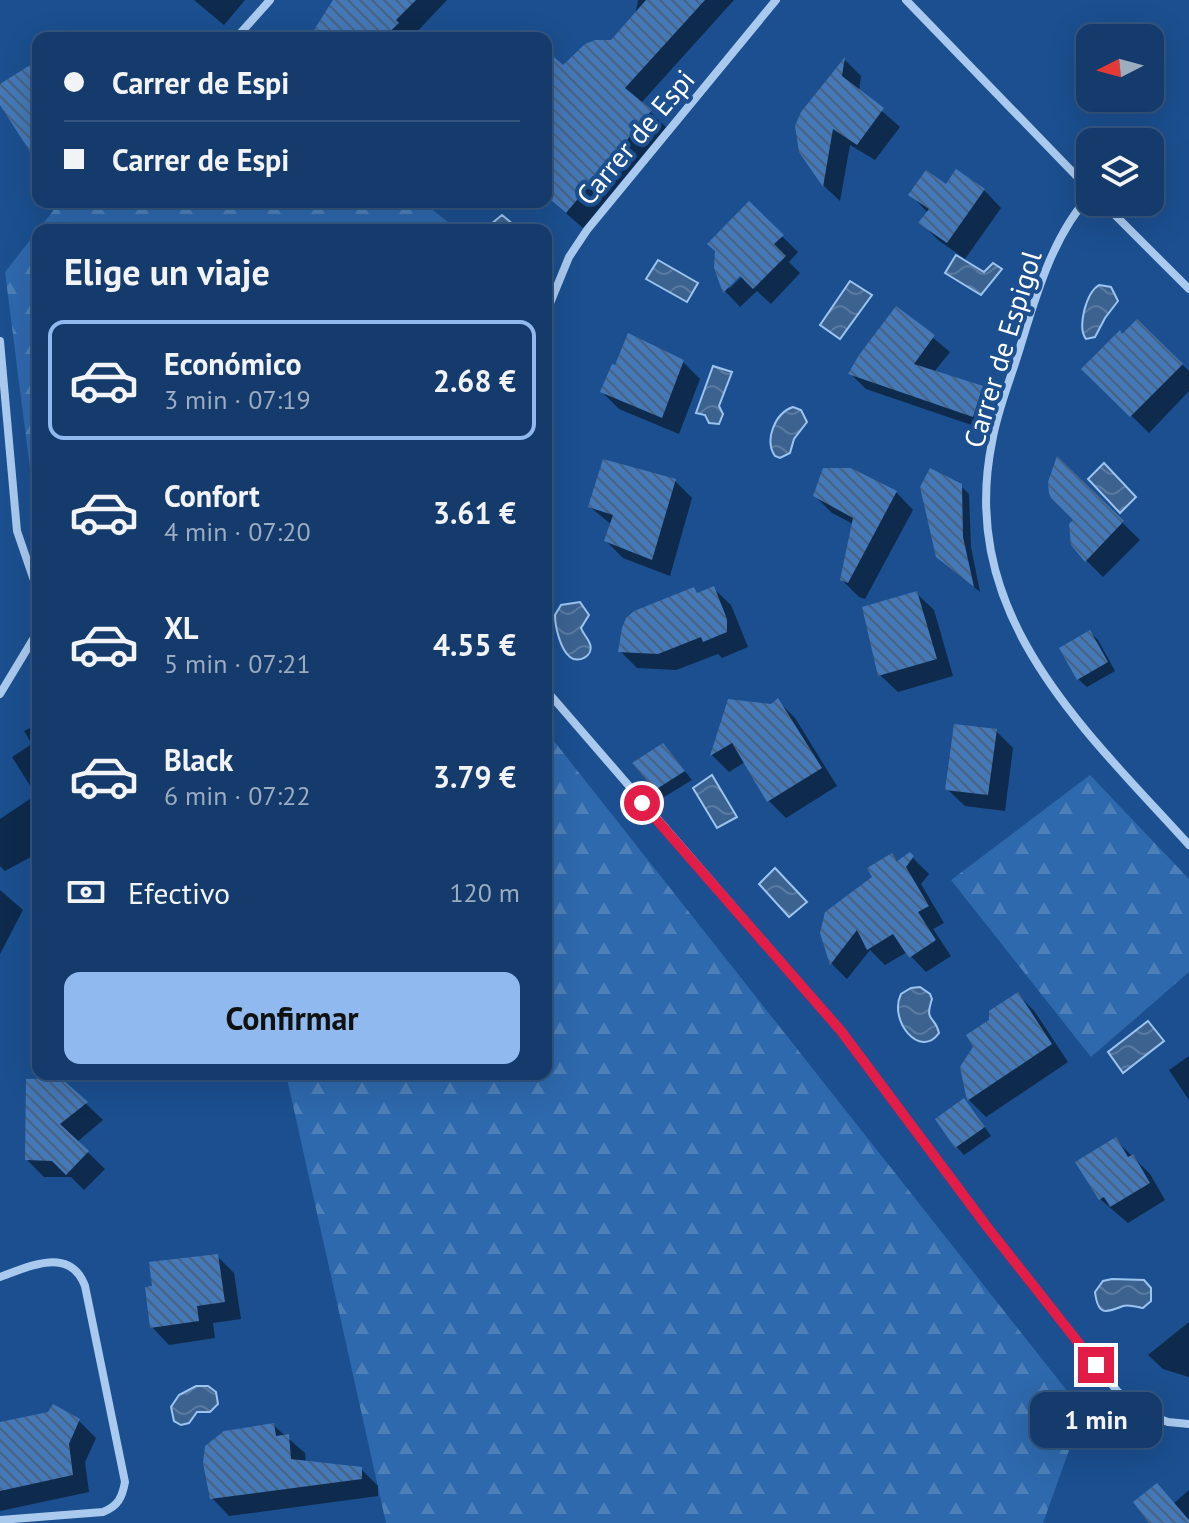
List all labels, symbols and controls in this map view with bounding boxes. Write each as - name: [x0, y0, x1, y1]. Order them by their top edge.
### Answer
- north arrow: [1076, 24, 1164, 112]
- map controls: [1076, 24, 1164, 216]
- street label: Carrer de Espi: [568, 62, 702, 212]
- text: Carrer de Espi: [112, 63, 289, 102]
- button: layers: [1076, 128, 1164, 216]
- text: Carrer de Espi: [112, 140, 289, 179]
- street label: Carrer de Espigol: [954, 246, 1050, 452]
- text: Elige un viaje: [64, 248, 270, 295]
- icon: car: [68, 344, 140, 416]
- text: Económico: [164, 344, 302, 383]
- text: 2.68 €: [433, 361, 516, 400]
- text: 3 min · 07:19: [164, 383, 311, 416]
- icon: car: [68, 476, 140, 548]
- text: Confort: [164, 476, 260, 515]
- text: 3.61 €: [433, 493, 516, 532]
- text: 4 min · 07:20: [164, 515, 311, 548]
- icon: car: [68, 608, 140, 680]
- text: XL: [164, 608, 198, 647]
- text: 4.55 €: [433, 625, 516, 664]
- text: 5 min · 07:21: [164, 647, 311, 680]
- icon: car: [68, 740, 140, 812]
- text: Black: [164, 740, 233, 779]
- text: 3.79 €: [433, 757, 516, 796]
- text: 6 min · 07:22: [164, 779, 311, 812]
- route start: [624, 785, 660, 821]
- icon: cash: [64, 870, 108, 914]
- text: Efectivo: [128, 873, 230, 912]
- text: 120 m: [449, 876, 520, 909]
- button: Confirmar: [64, 972, 520, 1064]
- route end: [1078, 1347, 1114, 1383]
- callout: 1 min: [1030, 1393, 1162, 1449]
- text: 1 min: [1064, 1403, 1128, 1436]

